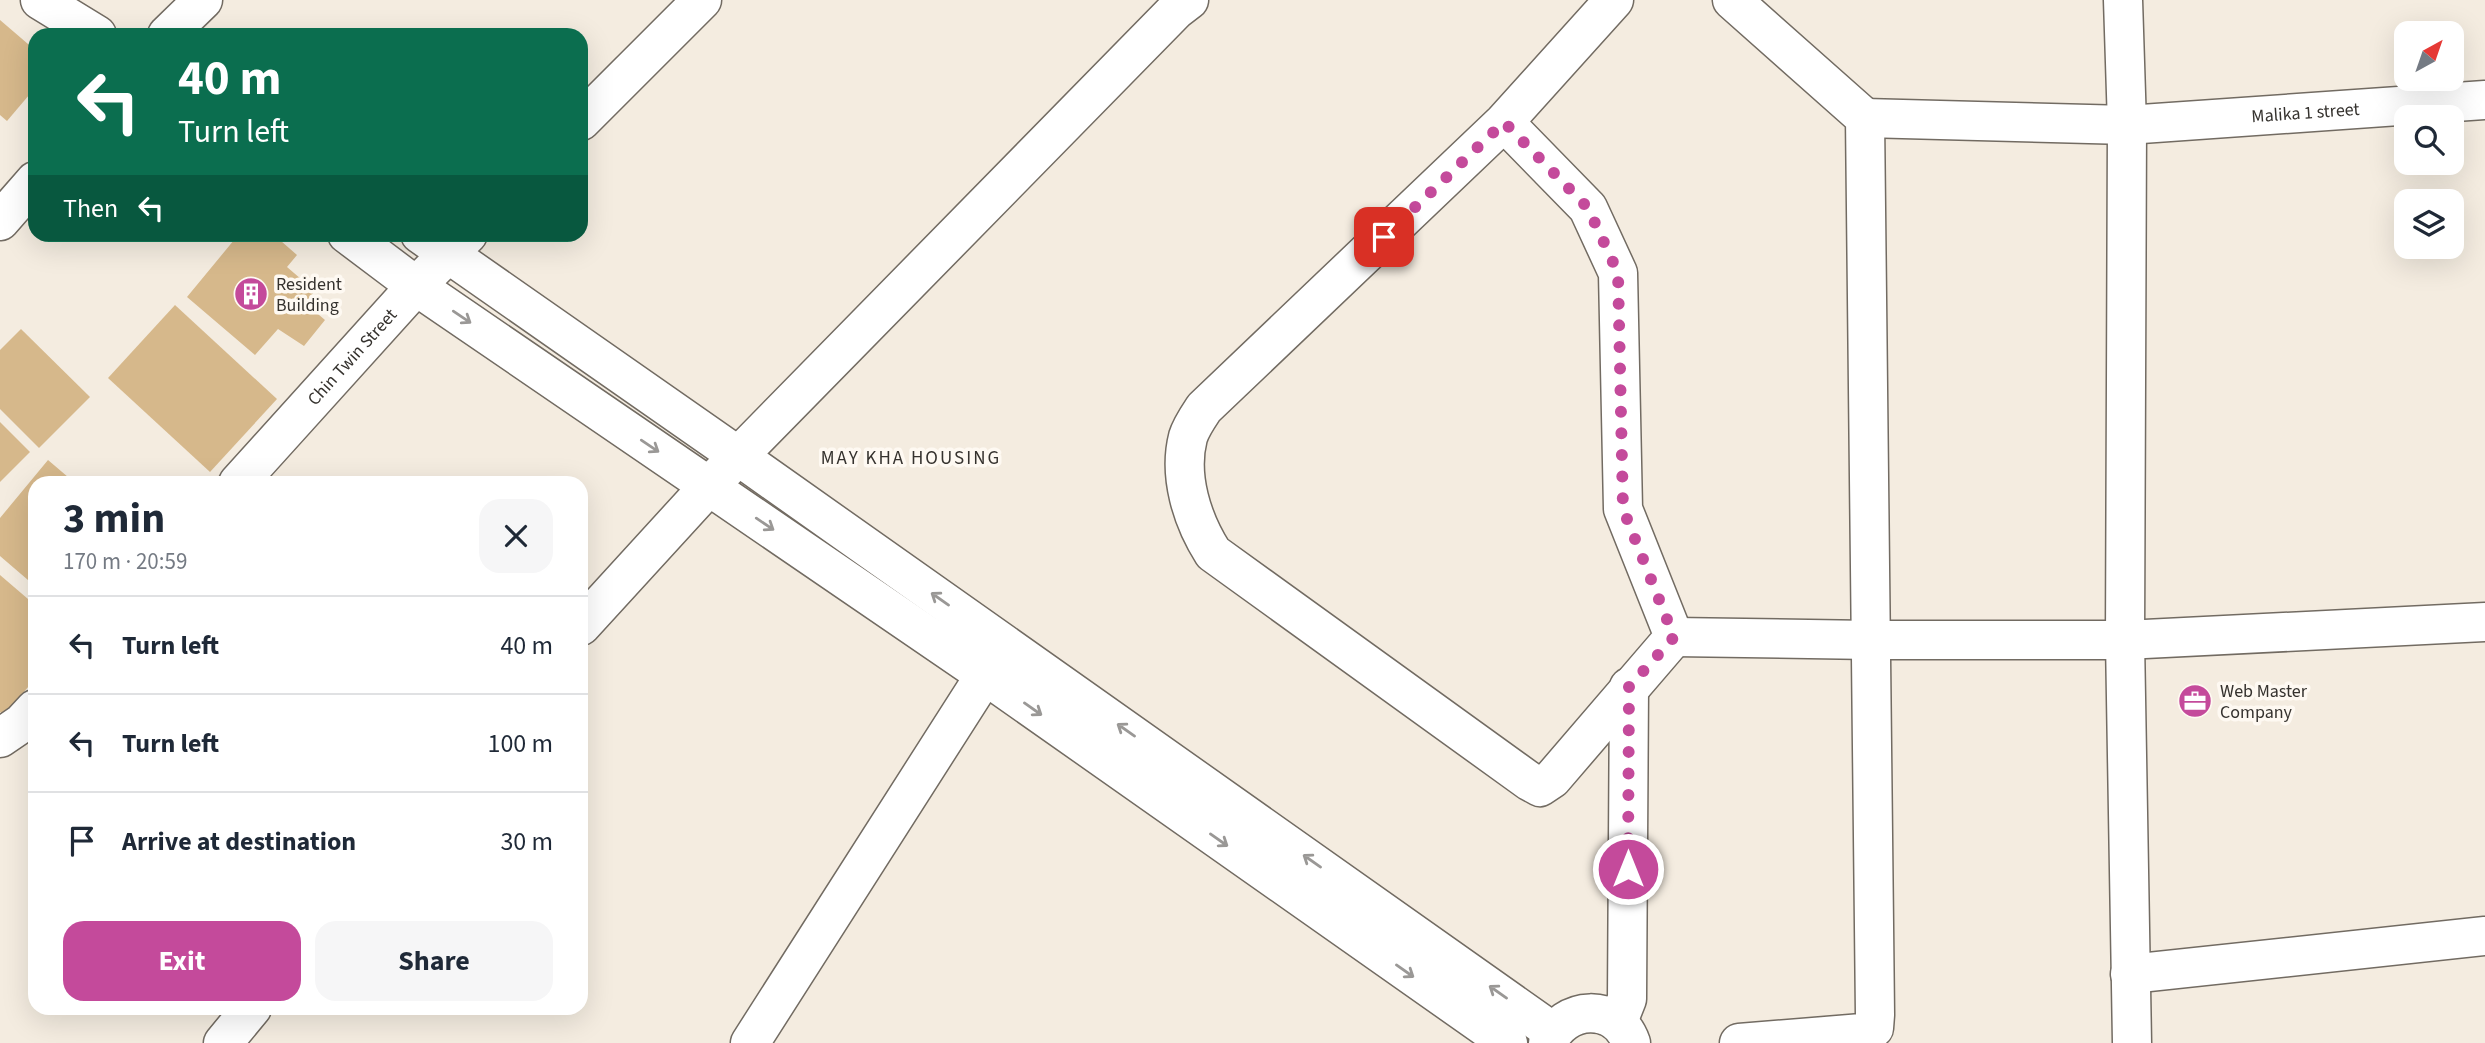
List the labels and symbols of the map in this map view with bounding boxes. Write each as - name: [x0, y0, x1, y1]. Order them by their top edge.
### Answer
- north arrow: [2394, 21, 2464, 91]
- street label: Malika 1 street: [2251, 96, 2360, 129]
- pin: [1354, 207, 1414, 267]
- place label: Resident Building: [276, 272, 342, 318]
- building icon: Resident Building: [232, 275, 270, 313]
- street label: Chin Twin Street: [301, 303, 402, 411]
- one-way arrow: [452, 310, 471, 324]
- one-way arrow: [640, 439, 659, 453]
- district label: MAY KHA HOUSING: [821, 445, 1001, 472]
- one-way arrow: [755, 517, 774, 532]
- one-way arrow: [931, 592, 950, 606]
- place label: Web Master Company: [2220, 679, 2308, 725]
- office icon: Web Master Company: [2176, 682, 2214, 720]
- one-way arrow: [1023, 702, 1042, 716]
- one-way arrow: [1117, 723, 1136, 737]
- position arrow: [1591, 832, 1665, 906]
- one-way arrow: [1209, 833, 1228, 847]
- one-way arrow: [1303, 854, 1322, 868]
- one-way arrow: [1395, 964, 1414, 978]
- one-way arrow: [1488, 985, 1508, 999]

